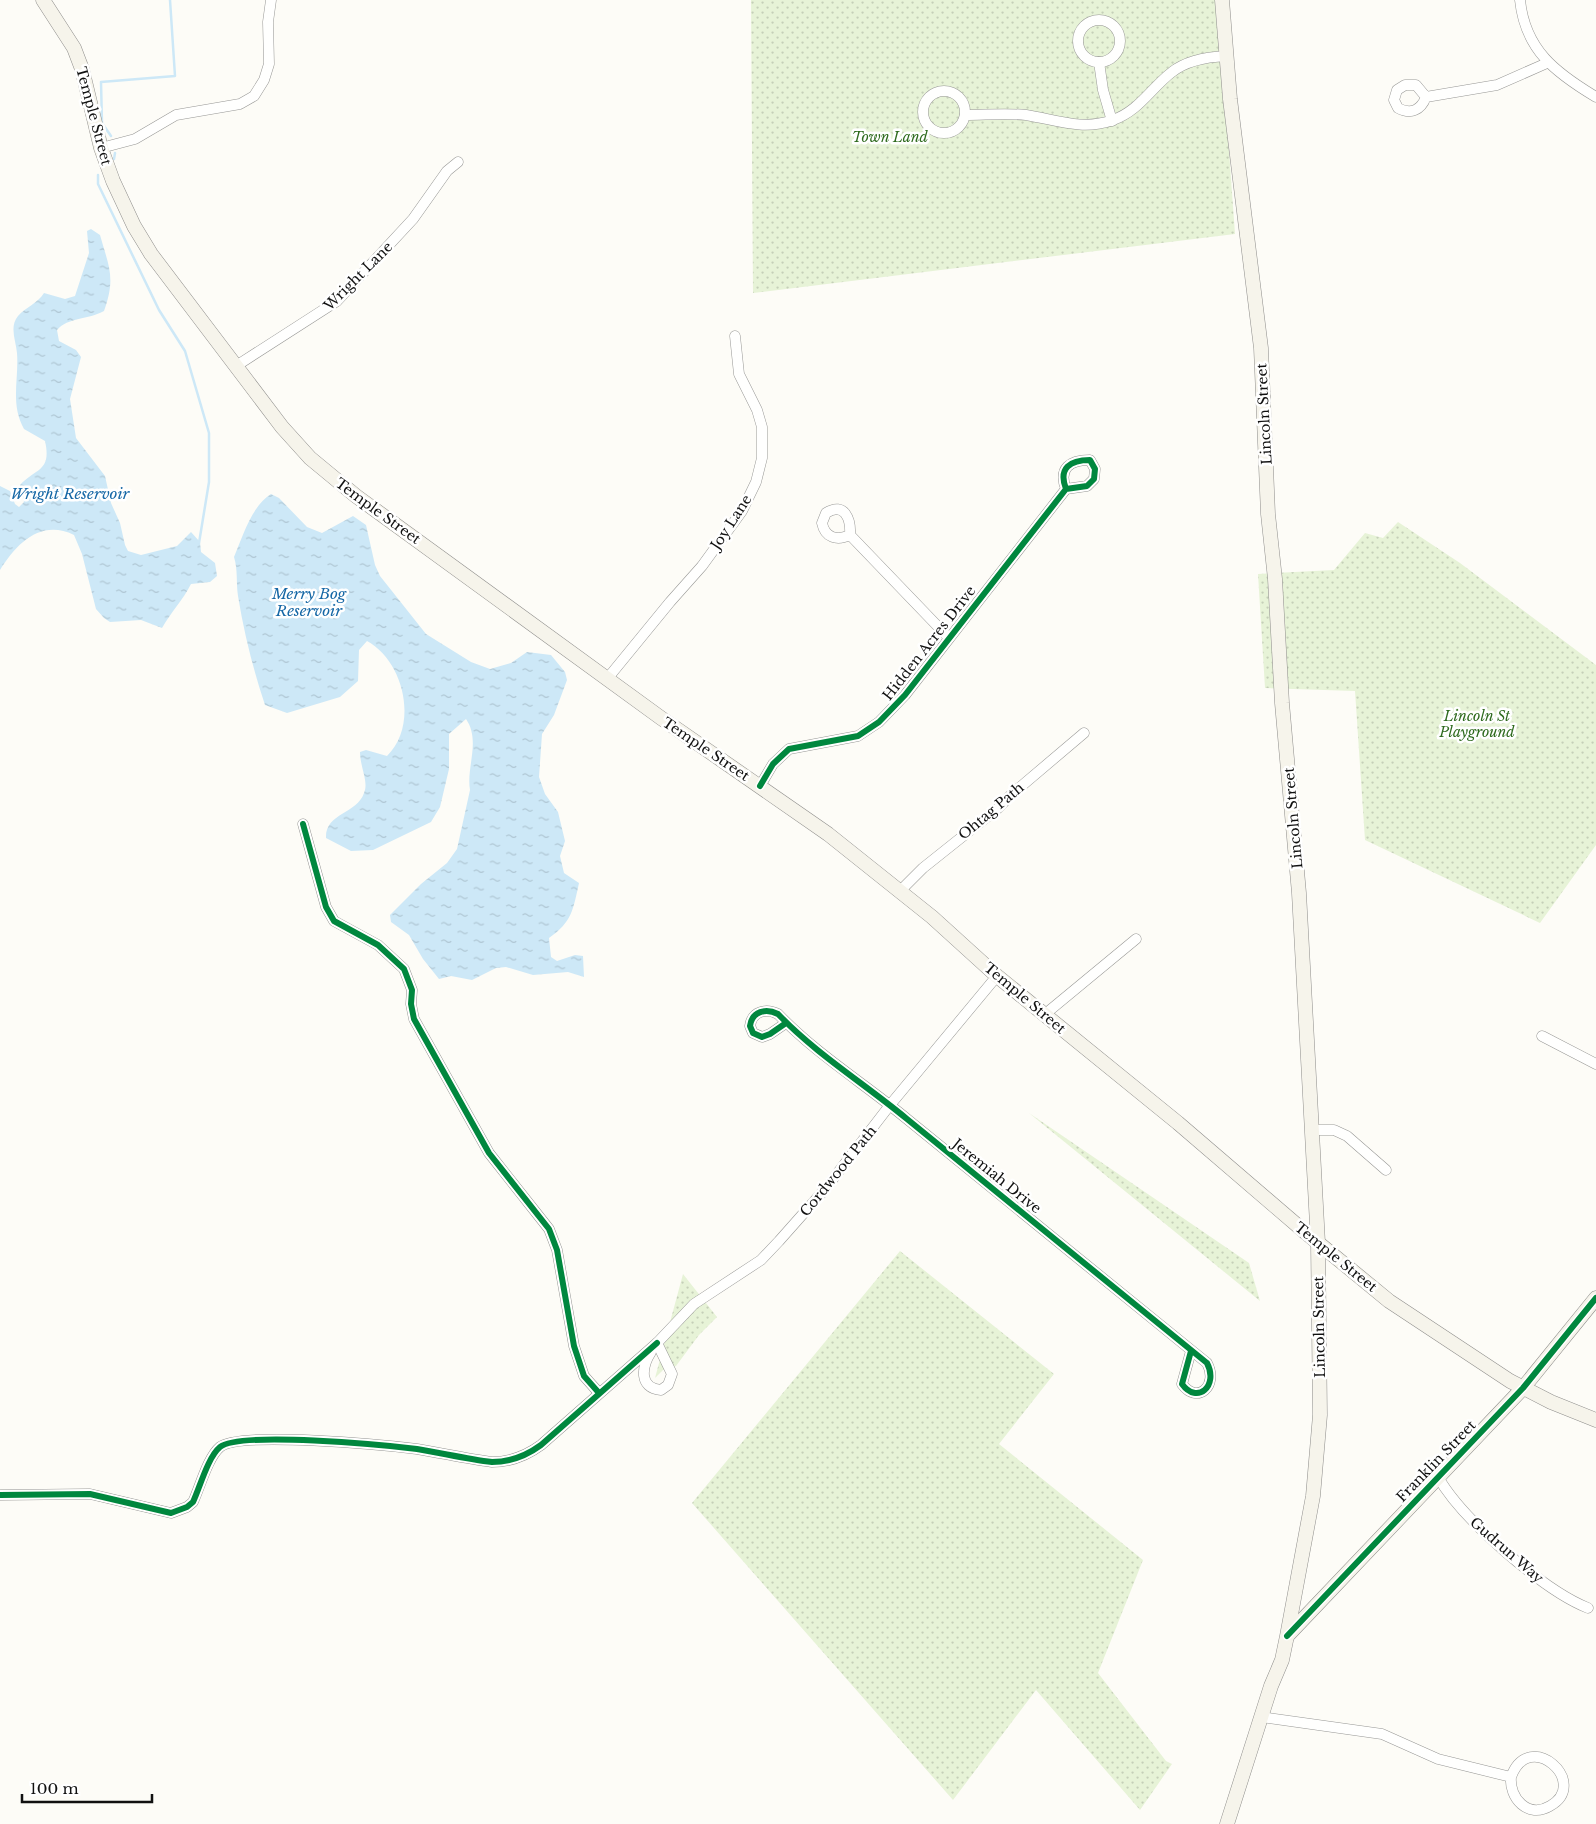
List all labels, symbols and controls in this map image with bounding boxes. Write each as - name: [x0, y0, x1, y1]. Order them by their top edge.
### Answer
- street label: Temple Street: [72, 65, 116, 168]
- park label: Town Land: [852, 128, 929, 146]
- street label: Wright Lane: [319, 238, 396, 315]
- street label: Lincoln Street: [1252, 362, 1276, 465]
- street label: Temple Street: [332, 474, 425, 548]
- water label: Wright Reservoir: [10, 484, 131, 503]
- street label: Joy Lane: [705, 491, 755, 555]
- street label: Hidden Acres Drive: [879, 582, 979, 704]
- water label: Merry Bog Reservoir: [271, 584, 347, 620]
- park label: Lincoln St Playground: [1438, 707, 1515, 741]
- street label: Temple Street: [659, 713, 753, 785]
- street label: Lincoln Street: [1280, 766, 1306, 869]
- street label: Ohtag Path: [955, 778, 1028, 844]
- street label: Temple Street: [981, 959, 1070, 1038]
- street label: Cordwood Path: [796, 1122, 880, 1220]
- street label: Jeremiah Drive: [947, 1133, 1045, 1217]
- street label: Temple Street: [1291, 1218, 1381, 1296]
- street label: Lincoln Street: [1309, 1275, 1329, 1378]
- street label: Franklin Street: [1392, 1416, 1480, 1506]
- street label: Gudrun Way: [1466, 1513, 1548, 1587]
- scale bar: [22, 1772, 152, 1804]
- text: 100 m: [30, 1779, 79, 1798]

